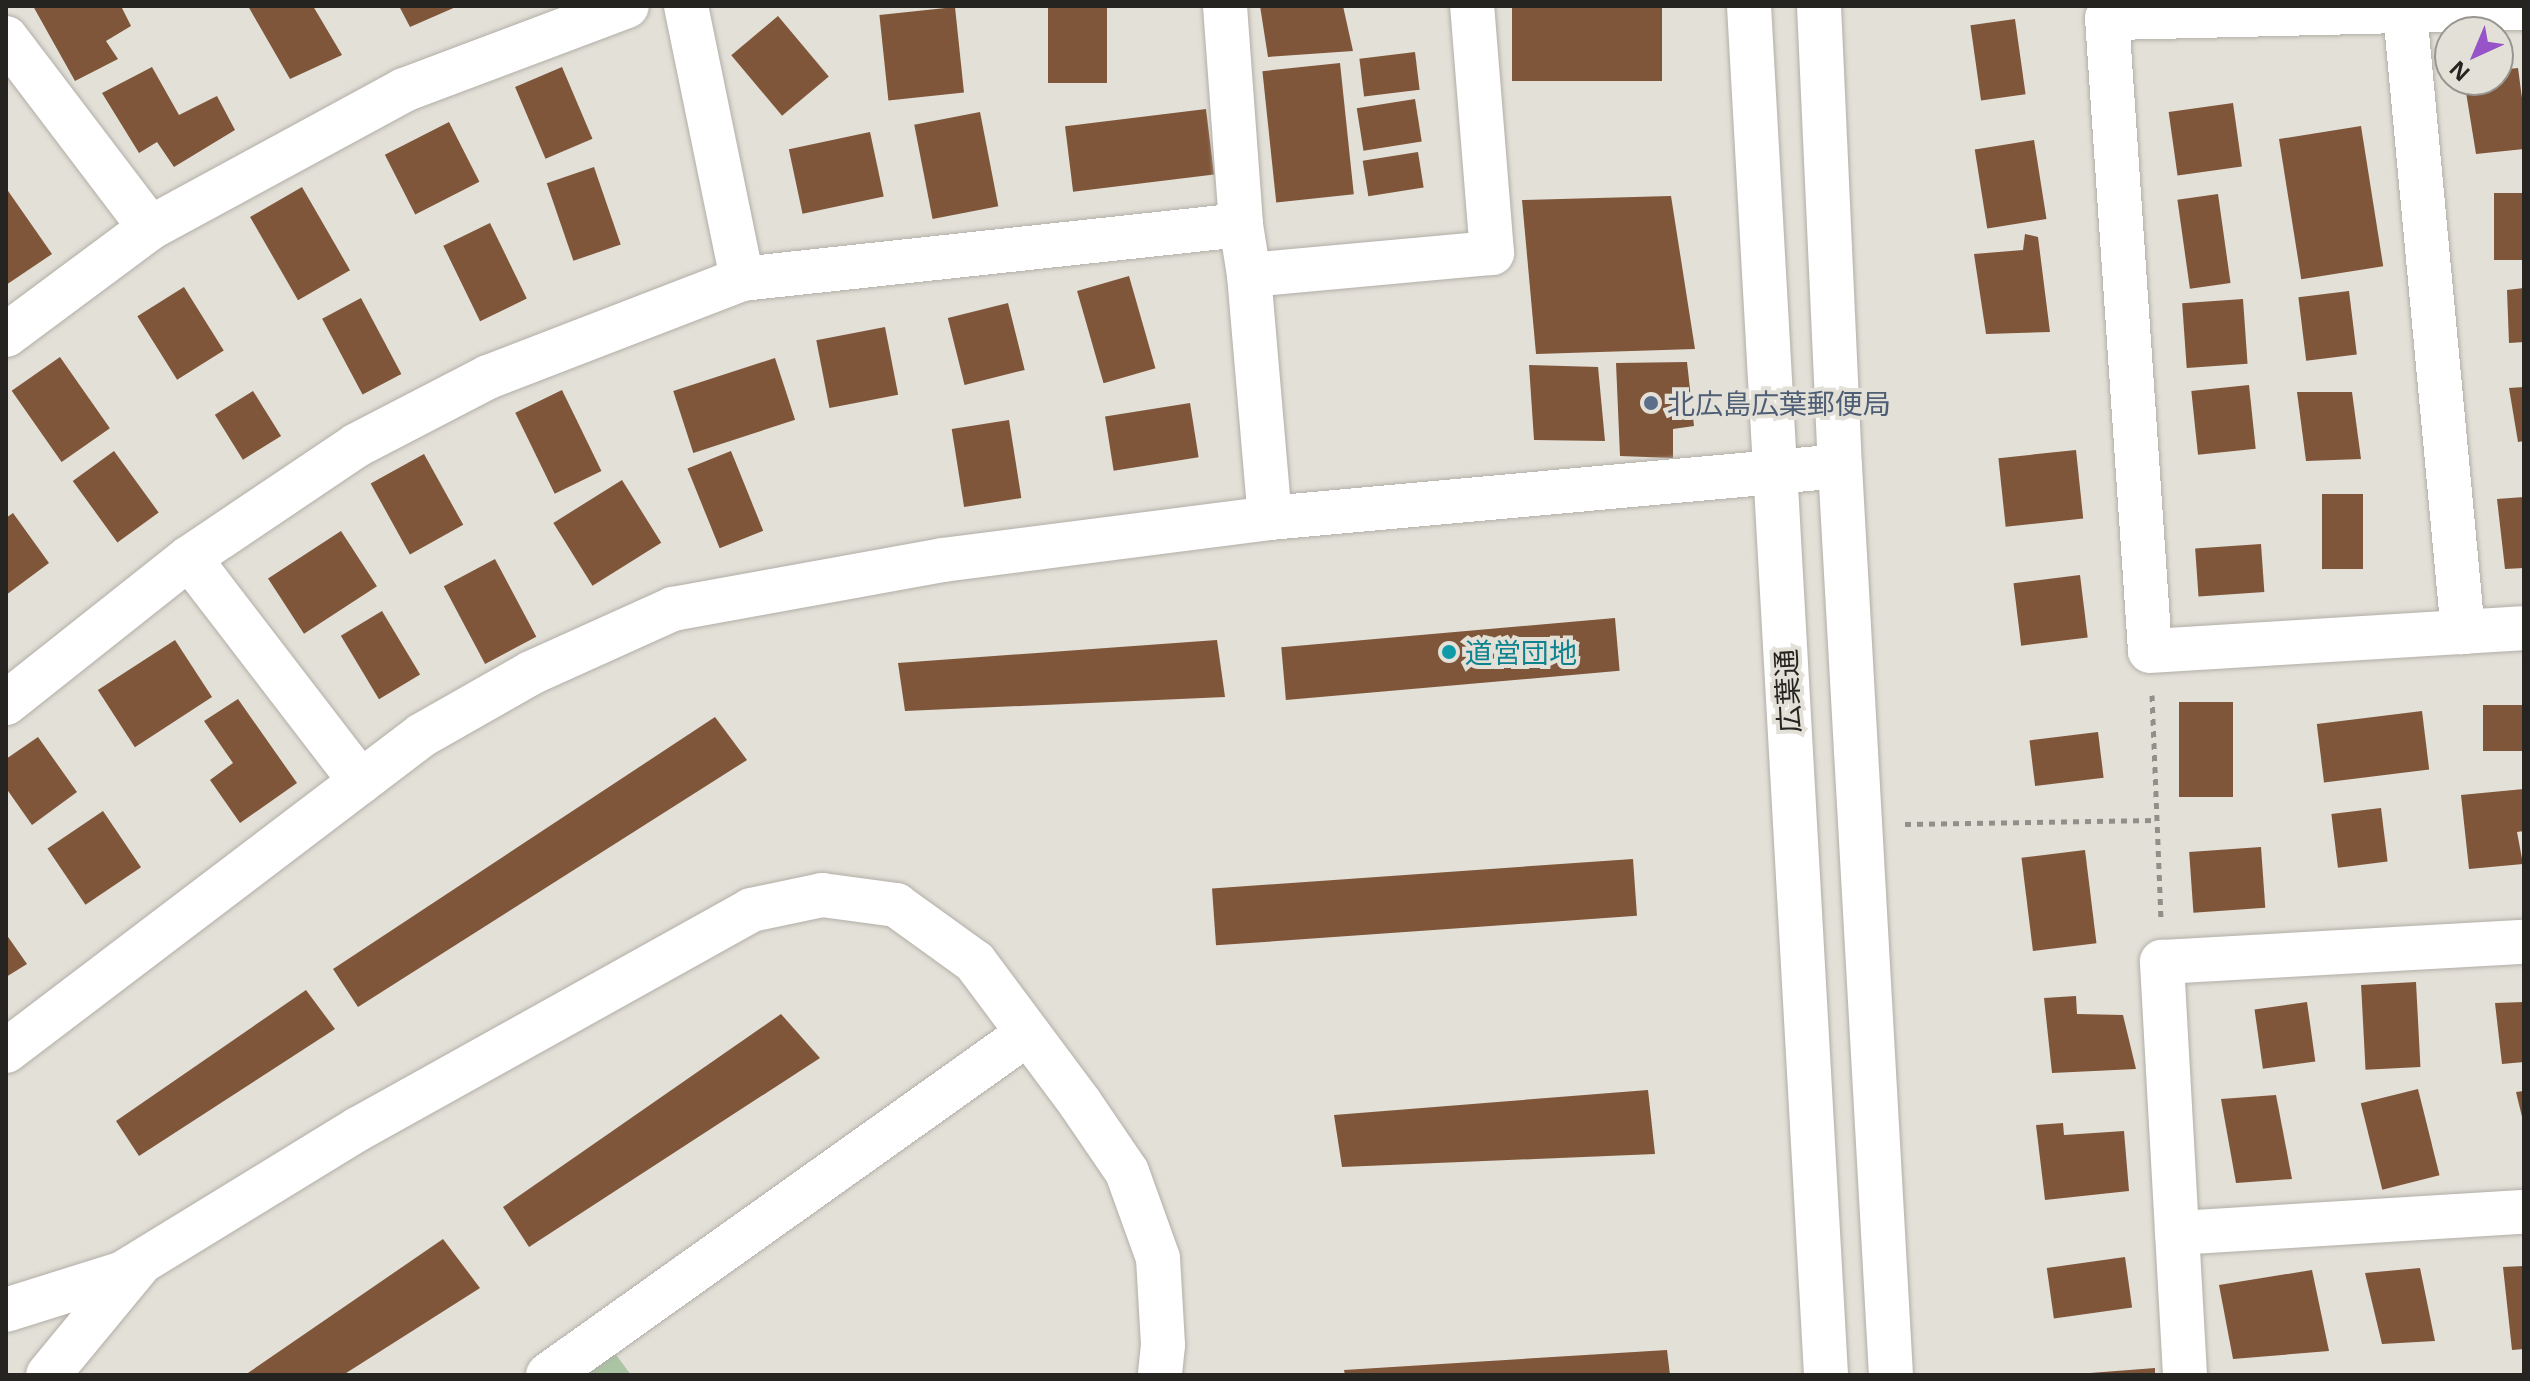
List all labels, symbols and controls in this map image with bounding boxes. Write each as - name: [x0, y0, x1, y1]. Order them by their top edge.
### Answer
- north arrow: [2434, 16, 2514, 96]
- text: N: [2442, 55, 2476, 89]
- place label: 北広島広葉郵便局: [1667, 386, 1891, 420]
- marker: 北広島広葉郵便局: [1642, 394, 1660, 412]
- place label: 道営団地: [1465, 635, 1577, 669]
- marker: 道営団地: [1440, 643, 1458, 661]
- street label: 広葉通: [1768, 648, 1806, 734]

